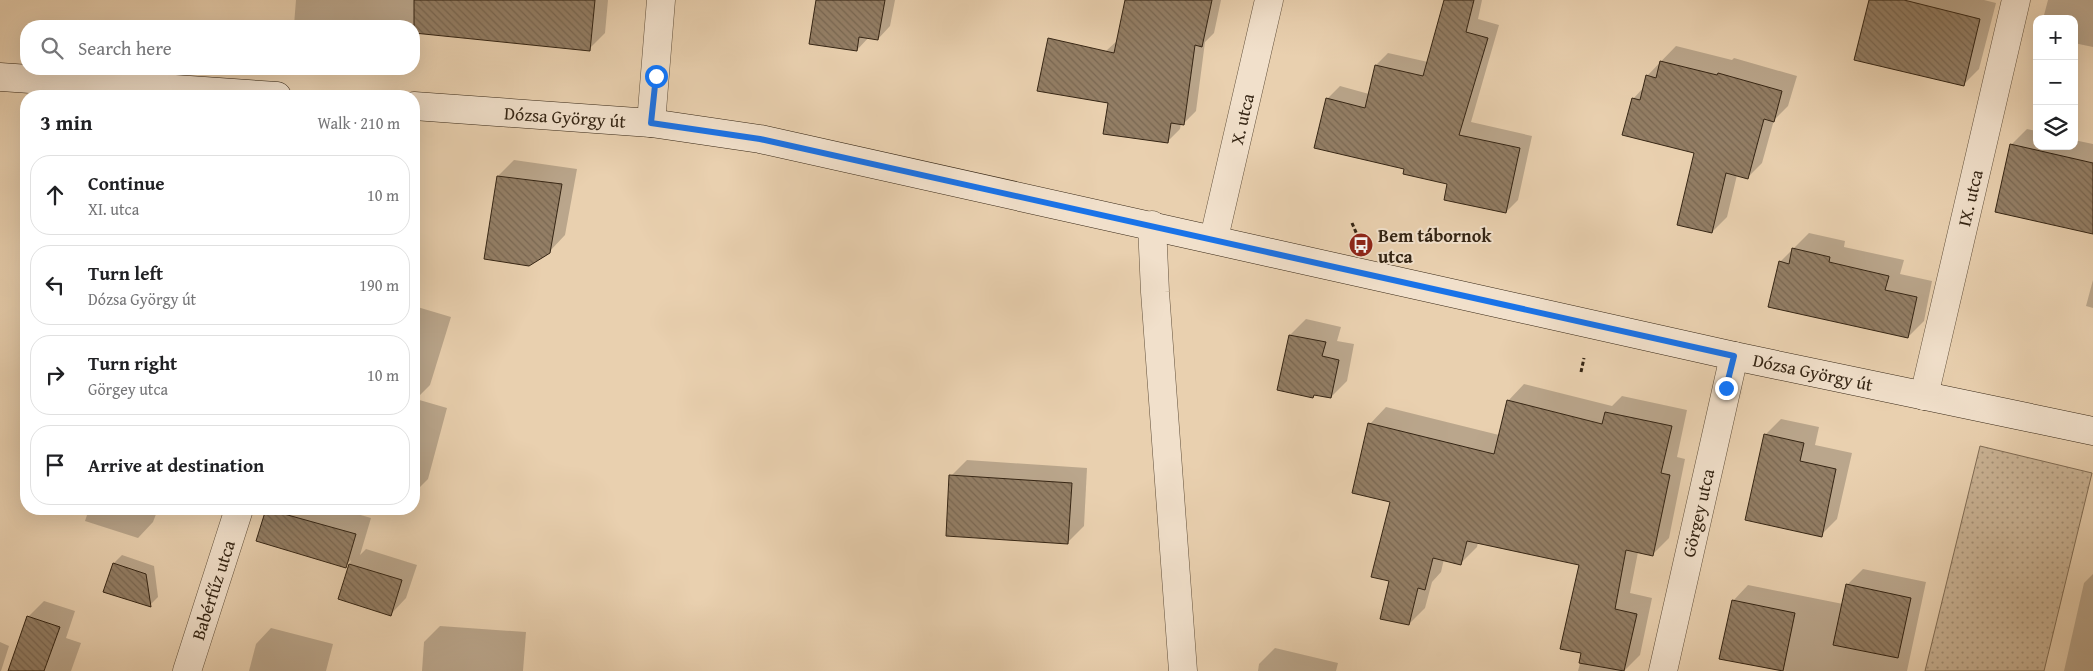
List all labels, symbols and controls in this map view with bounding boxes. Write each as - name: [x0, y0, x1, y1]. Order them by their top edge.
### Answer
- map controls: [2033, 15, 2078, 150]
- button: +: [2033, 15, 2078, 60]
- search box: [20, 20, 420, 75]
- icon: search: [38, 34, 66, 62]
- text: Search here: [78, 34, 172, 62]
- button: −: [2033, 60, 2078, 105]
- route start: [645, 65, 668, 88]
- street label: X. utca: [1223, 90, 1261, 147]
- street label: Dózsa György út: [503, 99, 627, 135]
- button: layers: [2033, 105, 2078, 150]
- text: 3 min: [40, 107, 92, 138]
- text: Walk · 210 m: [317, 111, 400, 135]
- street label: IX. utca: [1950, 166, 1990, 229]
- text: Continue: [88, 169, 165, 197]
- icon: ahead: [41, 181, 69, 209]
- text: 10 m: [367, 183, 399, 207]
- text: XI. utca: [88, 197, 139, 221]
- place label: Bem tábornok utca: [1378, 222, 1492, 270]
- bus stop icon: Bem tábornok utca: [1348, 232, 1374, 258]
- text: Turn left: [88, 259, 163, 287]
- icon: left: [41, 271, 69, 299]
- text: 190 m: [359, 273, 399, 297]
- text: Dózsa György út: [88, 287, 196, 311]
- street label: Dózsa György út: [1751, 346, 1876, 398]
- text: Turn right: [88, 349, 177, 377]
- icon: right: [41, 361, 69, 389]
- text: 10 m: [367, 363, 399, 387]
- text: Görgey utca: [88, 377, 168, 401]
- route end: [1715, 377, 1738, 400]
- icon: arrive: [41, 451, 69, 479]
- text: Arrive at destination: [88, 451, 264, 479]
- street label: Görgey utca: [1675, 466, 1721, 560]
- street label: Babérfűz utca: [184, 536, 242, 644]

